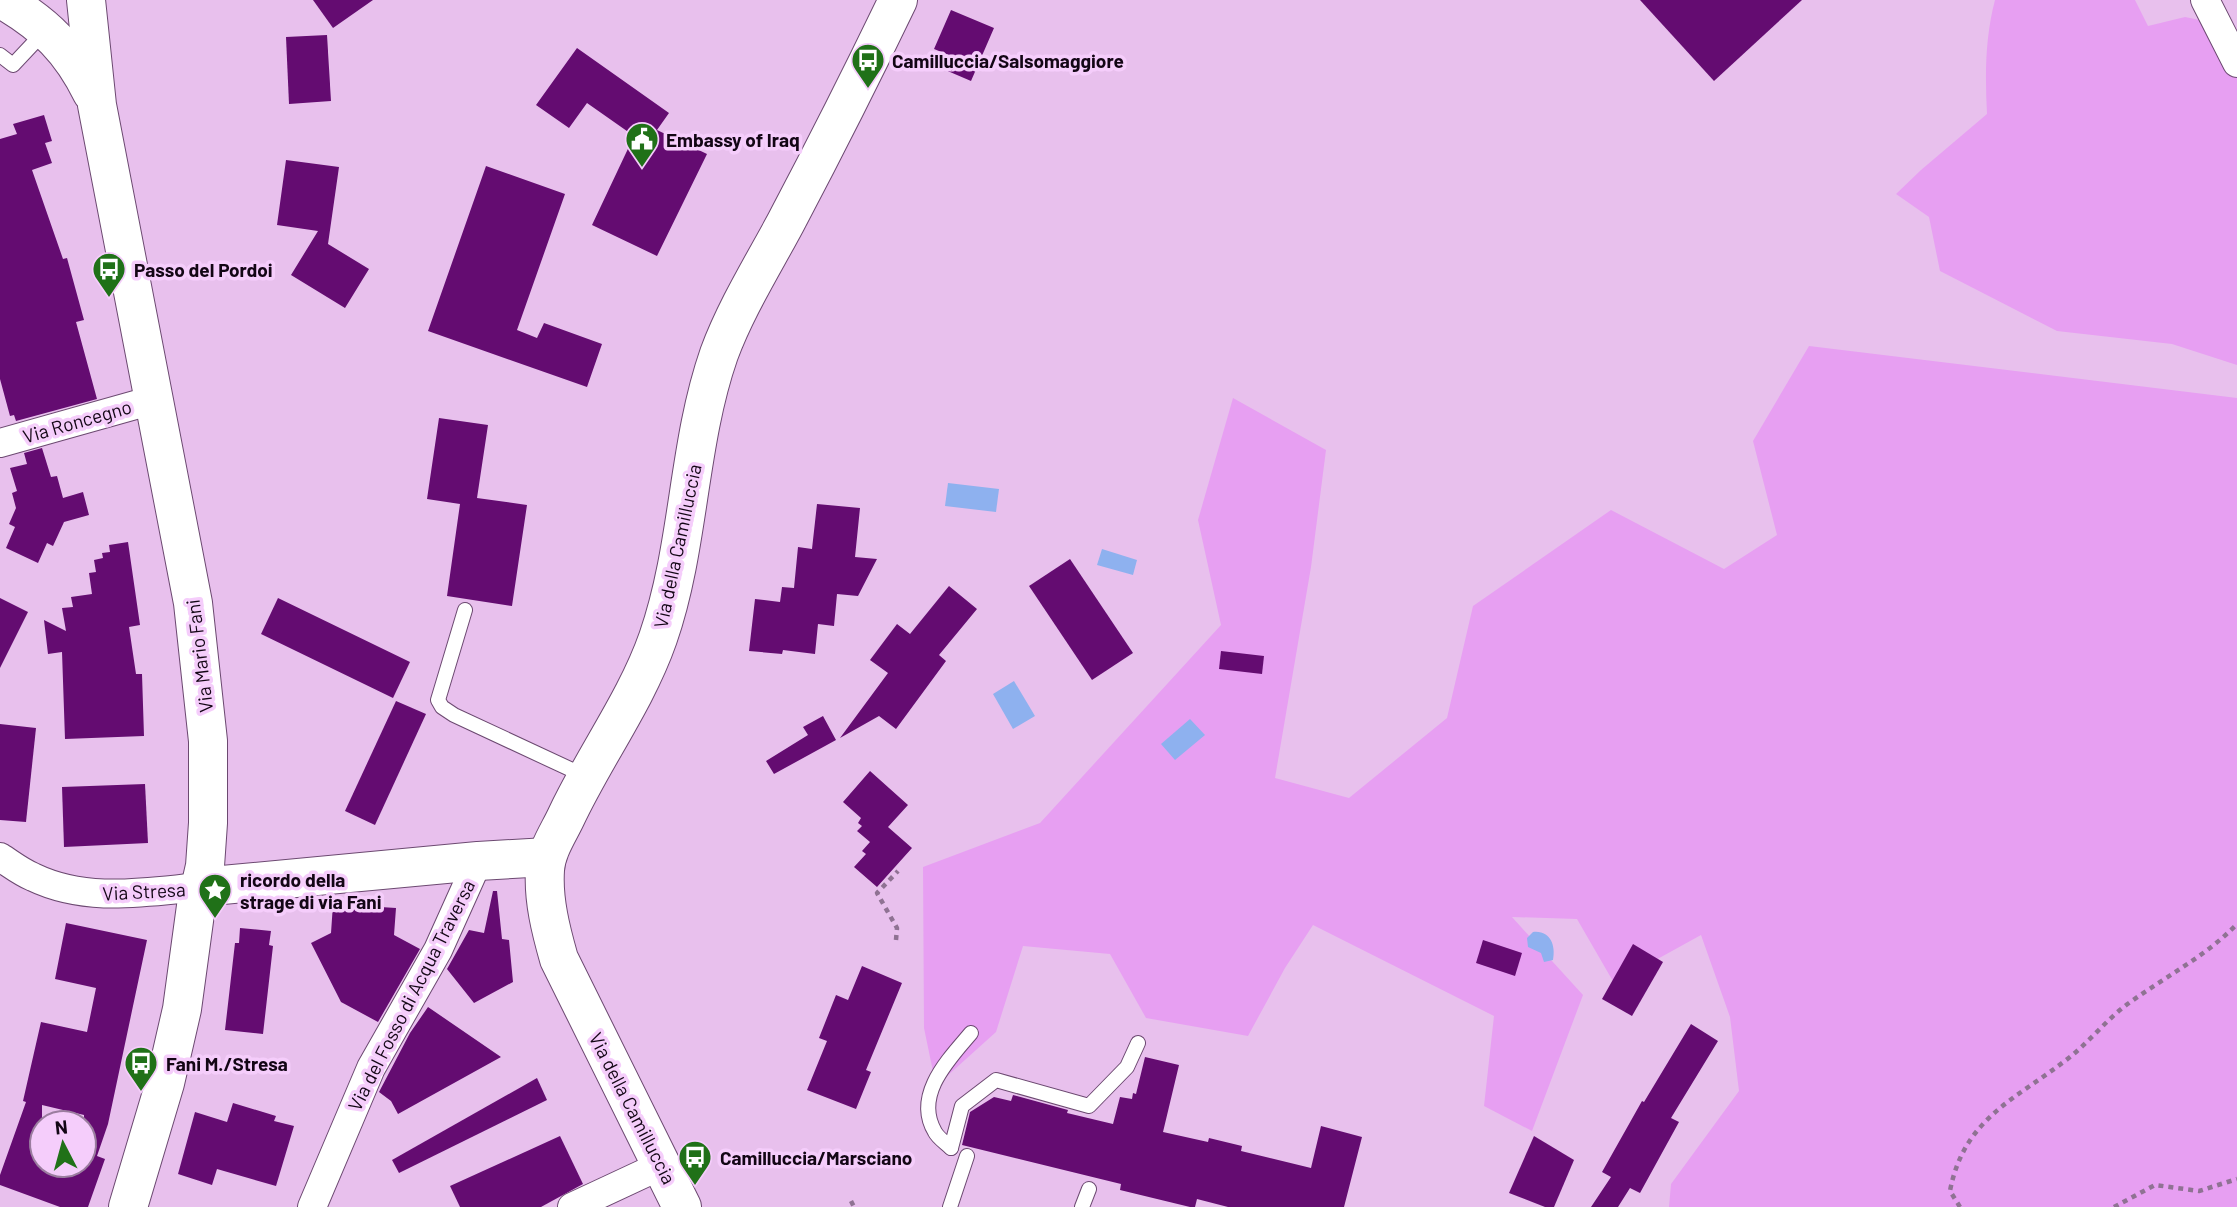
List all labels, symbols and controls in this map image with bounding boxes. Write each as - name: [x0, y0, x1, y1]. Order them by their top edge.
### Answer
- bus stop icon: Camilluccia/Salsomaggiore: [849, 41, 887, 90]
- place label: Camilluccia/Salsomaggiore: [892, 49, 1124, 72]
- public building icon: Embassy of Iraq: [623, 120, 661, 169]
- place label: Embassy of Iraq: [666, 128, 800, 151]
- bus stop icon: Passo del Pordoi: [90, 250, 128, 299]
- place label: Passo del Pordoi: [134, 258, 273, 281]
- street label: Via Roncegno: [20, 394, 134, 448]
- street label: Via della Camilluccia: [648, 462, 706, 630]
- street label: Via Mario Fani: [181, 598, 217, 714]
- place label: ricordo della strage di via Fani: [240, 868, 382, 913]
- place icon: ricordo della strage di via Fani: [196, 871, 234, 920]
- street label: Via del Fosso di Acqua Traversa: [343, 876, 479, 1114]
- street label: Via Stresa: [102, 877, 186, 905]
- street label: Via della Camilluccia: [585, 1028, 681, 1188]
- bus stop icon: Fani M./Stresa: [122, 1044, 160, 1093]
- place label: Fani M./Stresa: [166, 1052, 288, 1075]
- north arrow: [28, 1109, 98, 1179]
- text: N: [54, 1114, 69, 1139]
- bus stop icon: Camilluccia/Marsciano: [676, 1138, 714, 1187]
- place label: Camilluccia/Marsciano: [720, 1146, 912, 1169]

